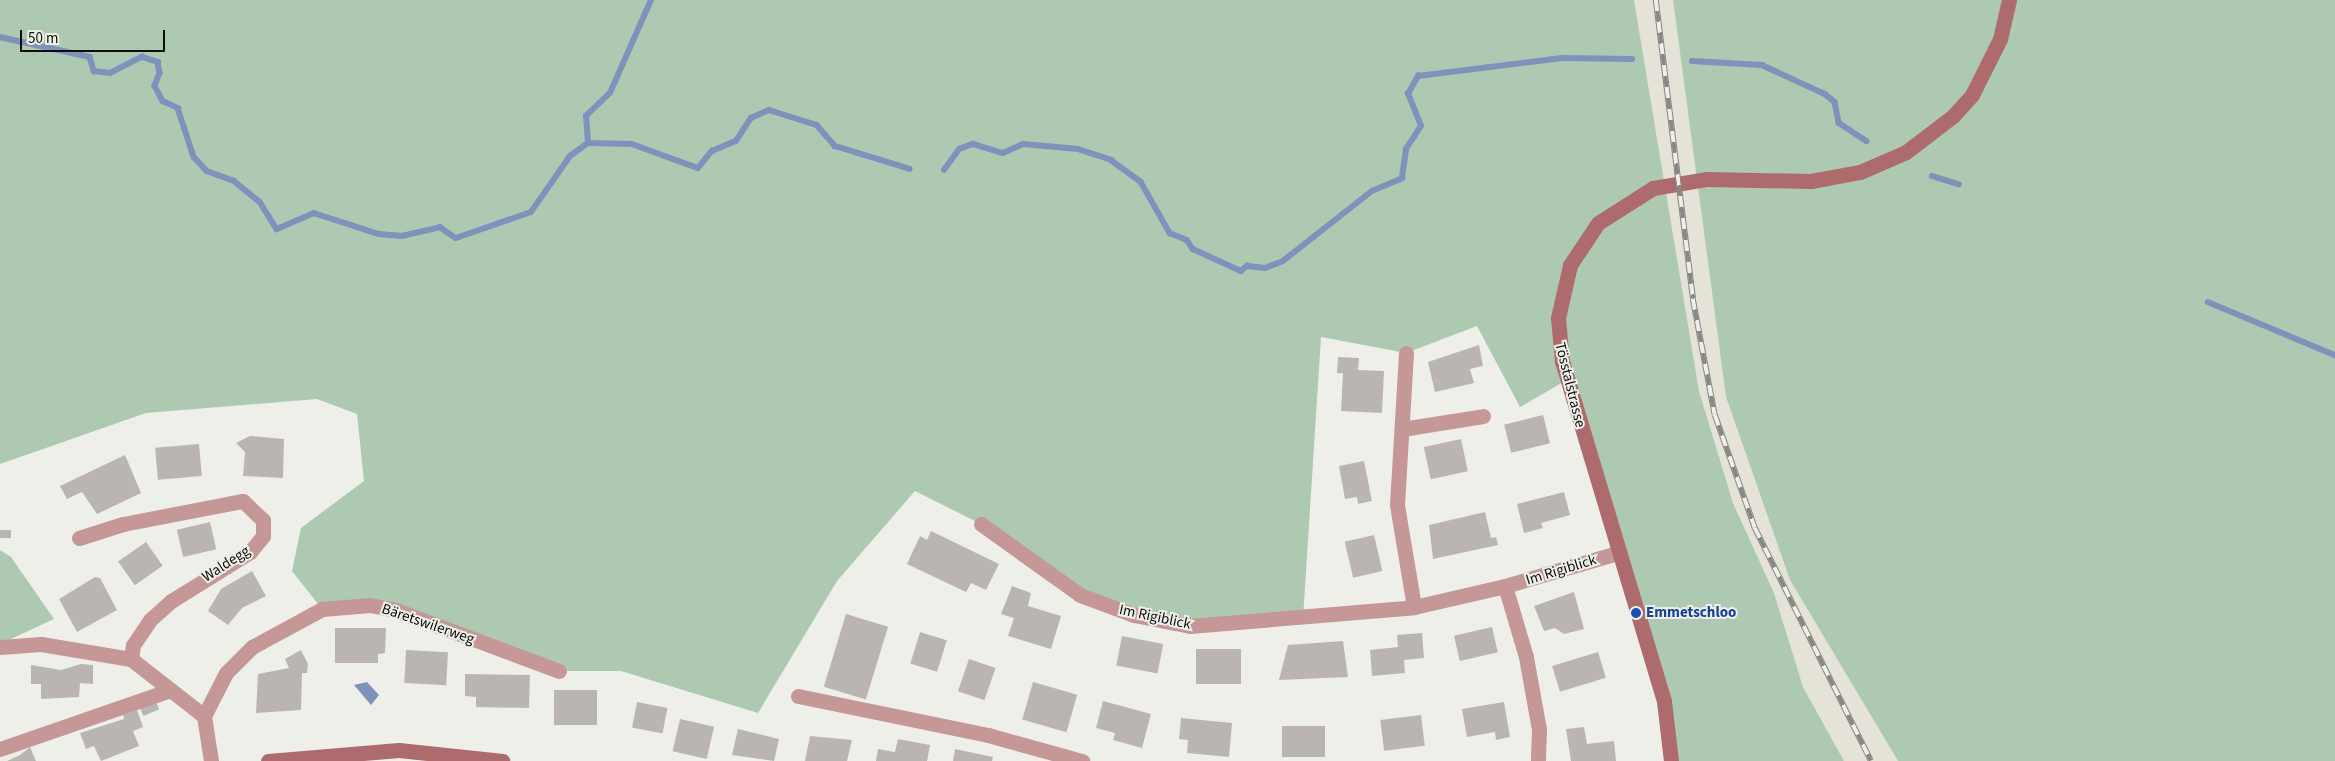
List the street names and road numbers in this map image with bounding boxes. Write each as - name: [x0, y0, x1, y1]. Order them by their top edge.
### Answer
- street label: Tösstalstrasse: [1551, 341, 1589, 429]
- street label: Waldegg: [199, 542, 253, 586]
- street label: Im Rigiblick: [1523, 551, 1599, 589]
- street label: Bäretswilerweg: [379, 600, 477, 648]
- street label: Im Rigiblick: [1117, 601, 1193, 633]

